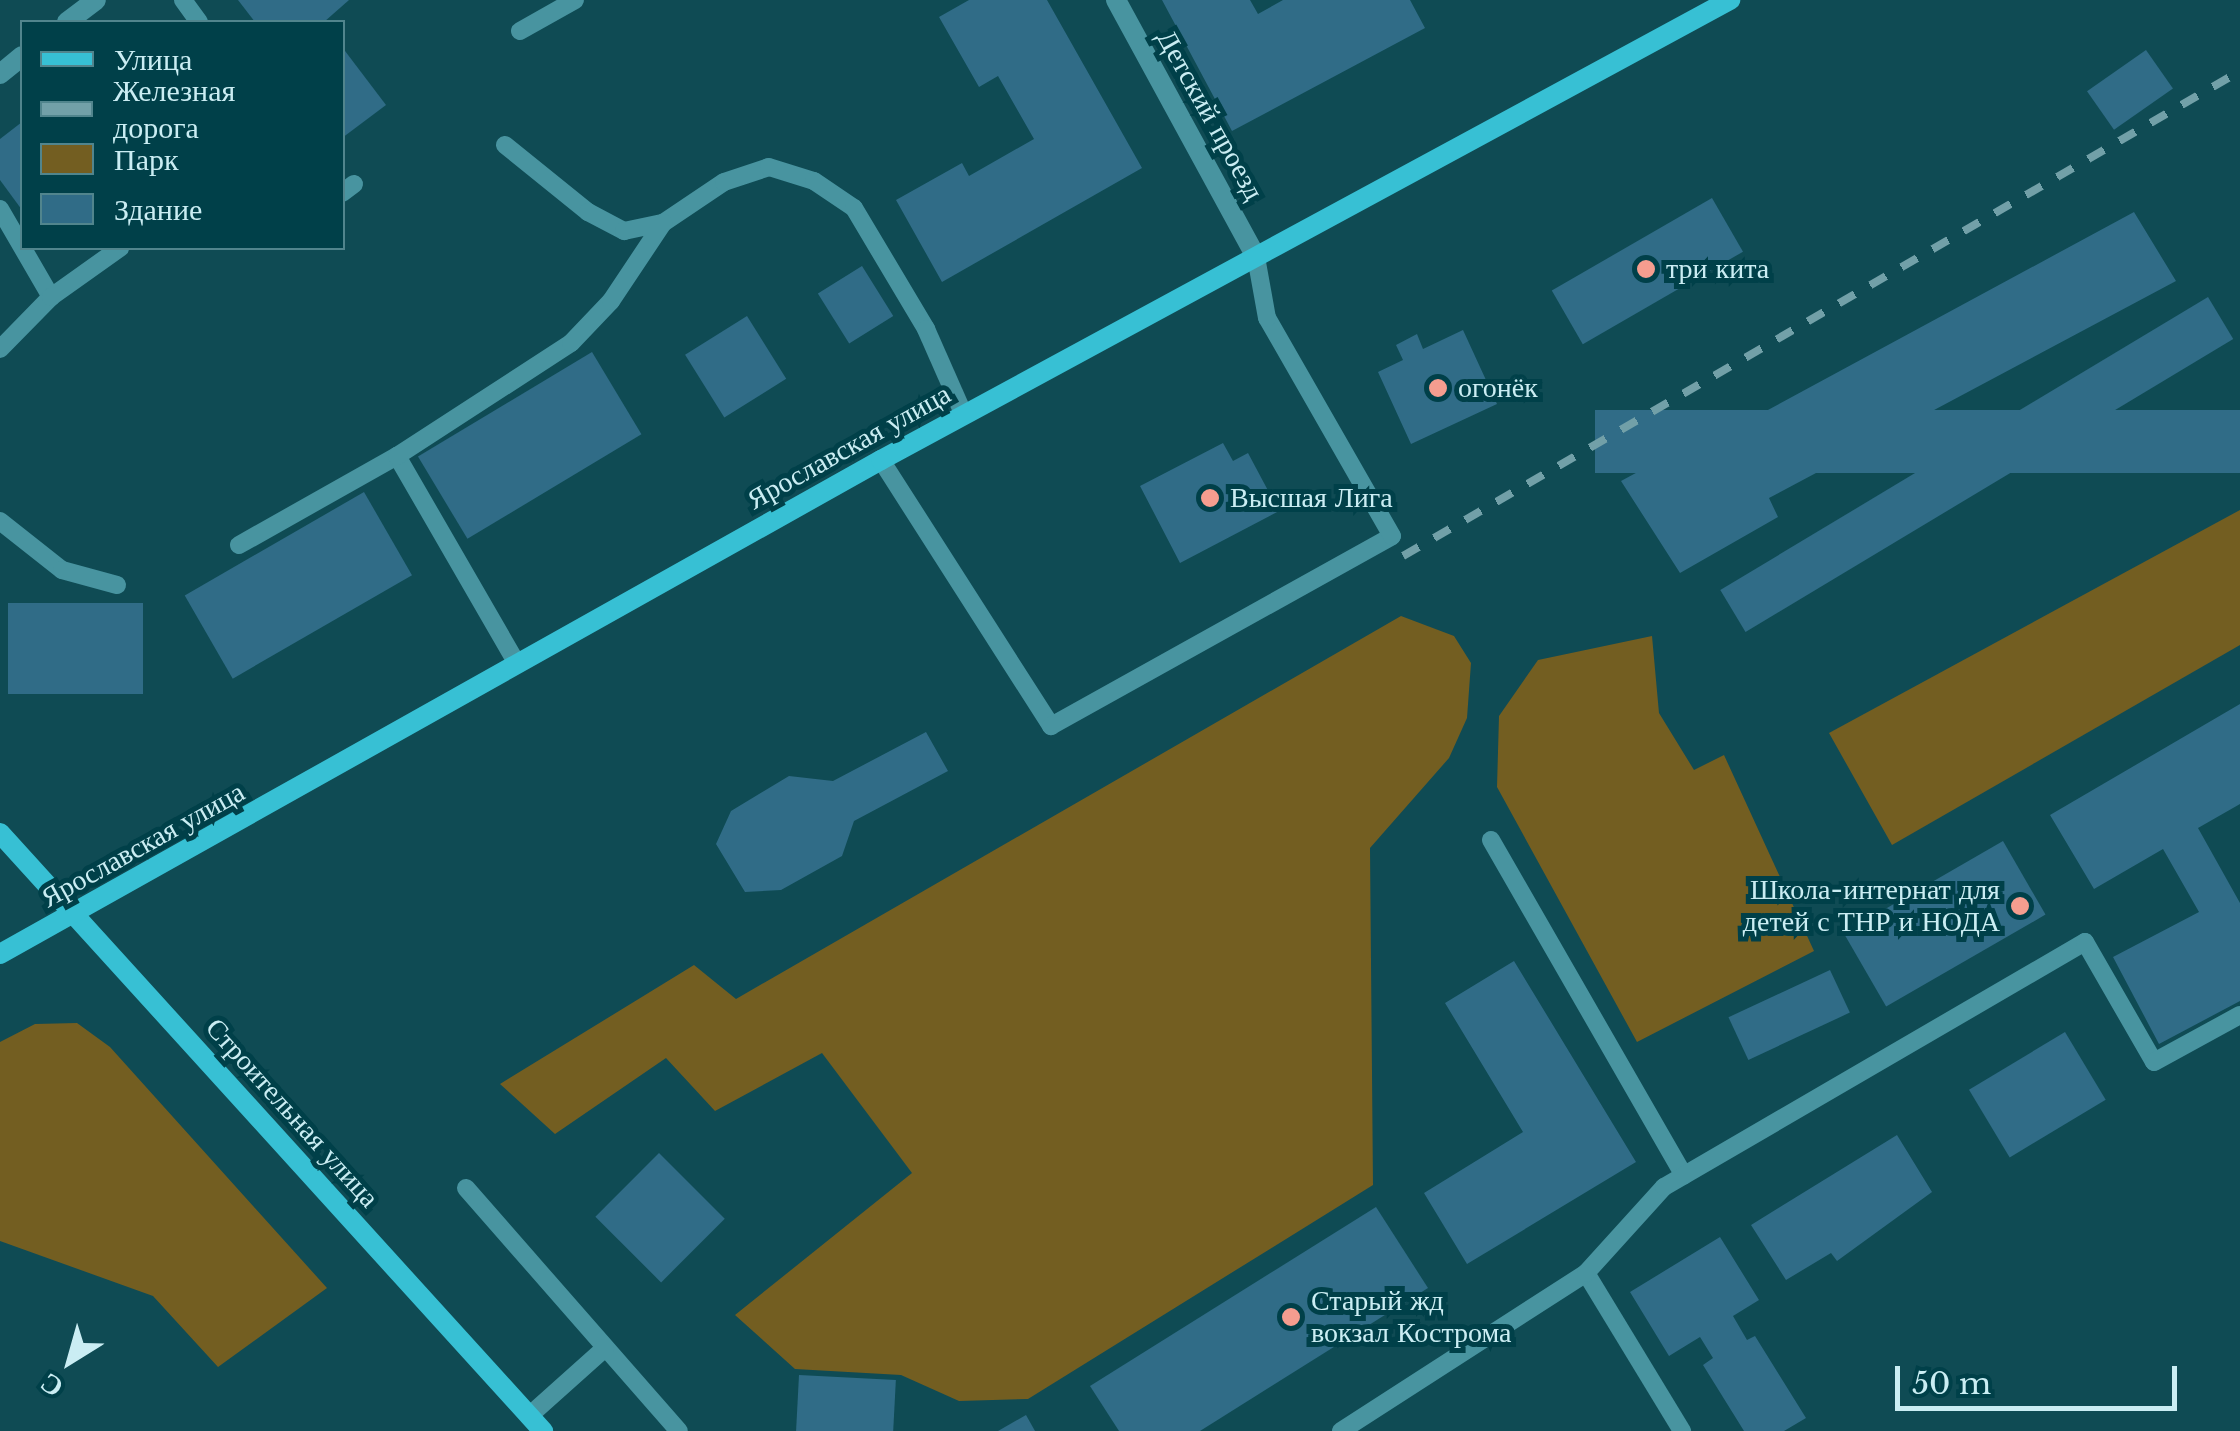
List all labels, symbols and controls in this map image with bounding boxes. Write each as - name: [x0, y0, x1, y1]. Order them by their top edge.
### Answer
- legend: [20, 20, 345, 250]
- street label: Детский проезд: [1149, 24, 1271, 206]
- text: Улица: [114, 41, 192, 78]
- text: Железная дорога: [113, 72, 235, 146]
- text: Парк: [114, 141, 179, 178]
- text: Здание: [114, 191, 202, 228]
- place label: три кита: [1666, 252, 1769, 286]
- marker: три кита: [1635, 258, 1657, 280]
- place label: огонёк: [1458, 371, 1538, 405]
- street label: Ярославская улица: [741, 377, 957, 517]
- marker: огонёк: [1427, 377, 1449, 399]
- place label: Высшая Лига: [1230, 481, 1393, 515]
- marker: Высшая Лига: [1199, 487, 1221, 509]
- street label: Ярославская улица: [35, 775, 251, 915]
- place label: Школа-интернат для детей с ТНР и НОДА: [1743, 873, 2000, 939]
- marker: Школа-интернат для детей с ТНР и НОДА: [2009, 895, 2031, 917]
- street label: Строительная улица: [198, 1012, 386, 1214]
- place label: Старый жд вокзал Кострома: [1311, 1284, 1511, 1350]
- marker: Старый жд вокзал Кострома: [1280, 1306, 1302, 1328]
- north arrow: [20, 1311, 120, 1411]
- scale bar: [1900, 1346, 2182, 1408]
- text: С: [33, 1365, 70, 1405]
- text: 50 m: [1912, 1365, 1991, 1402]

